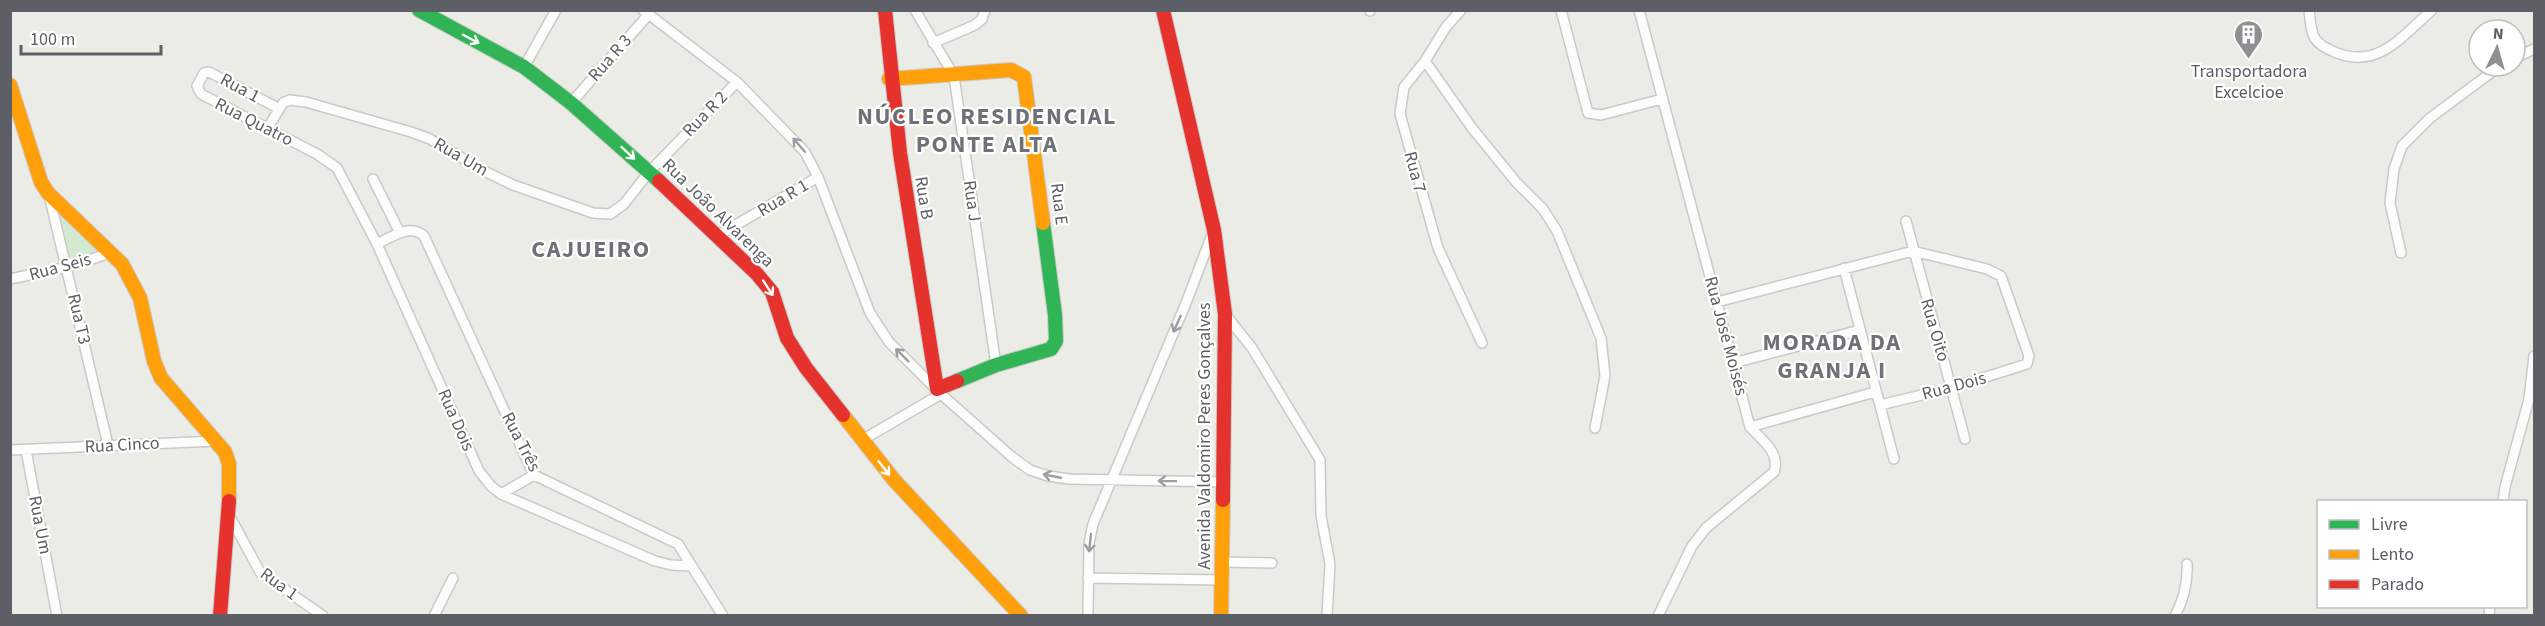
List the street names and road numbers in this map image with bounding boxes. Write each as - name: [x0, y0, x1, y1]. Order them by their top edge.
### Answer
- street label: Rua R 3: [582, 29, 638, 87]
- street label: Rua 1: [216, 67, 264, 109]
- street label: Rua R 2: [677, 85, 733, 143]
- street label: Rua Quatro: [210, 92, 298, 152]
- street label: Rua Um: [429, 131, 493, 183]
- street label: Rua 7: [1398, 149, 1432, 195]
- street label: Rua João Alvarenga: [656, 153, 780, 273]
- street label: Rua R 1: [753, 173, 813, 223]
- street label: Rua B: [908, 175, 940, 221]
- street label: Rua J: [957, 179, 987, 223]
- street label: Rua E: [1044, 182, 1074, 226]
- street label: Rua Seis: [26, 247, 94, 287]
- street label: Rua José Moisés: [1698, 274, 1754, 398]
- street label: Rua T3: [61, 291, 97, 347]
- street label: Rua Oito: [1914, 295, 1956, 365]
- street label: Avenida Valdomiro Peres Gonçalves: [1192, 303, 1217, 569]
- street label: Rua Dois: [1919, 365, 1989, 407]
- street label: Rua Dois: [431, 385, 481, 455]
- street label: Rua Três: [495, 408, 547, 476]
- street label: Rua Cinco: [84, 431, 160, 459]
- street label: Rua Um: [22, 494, 58, 556]
- street label: Rua 1: [255, 562, 303, 606]

